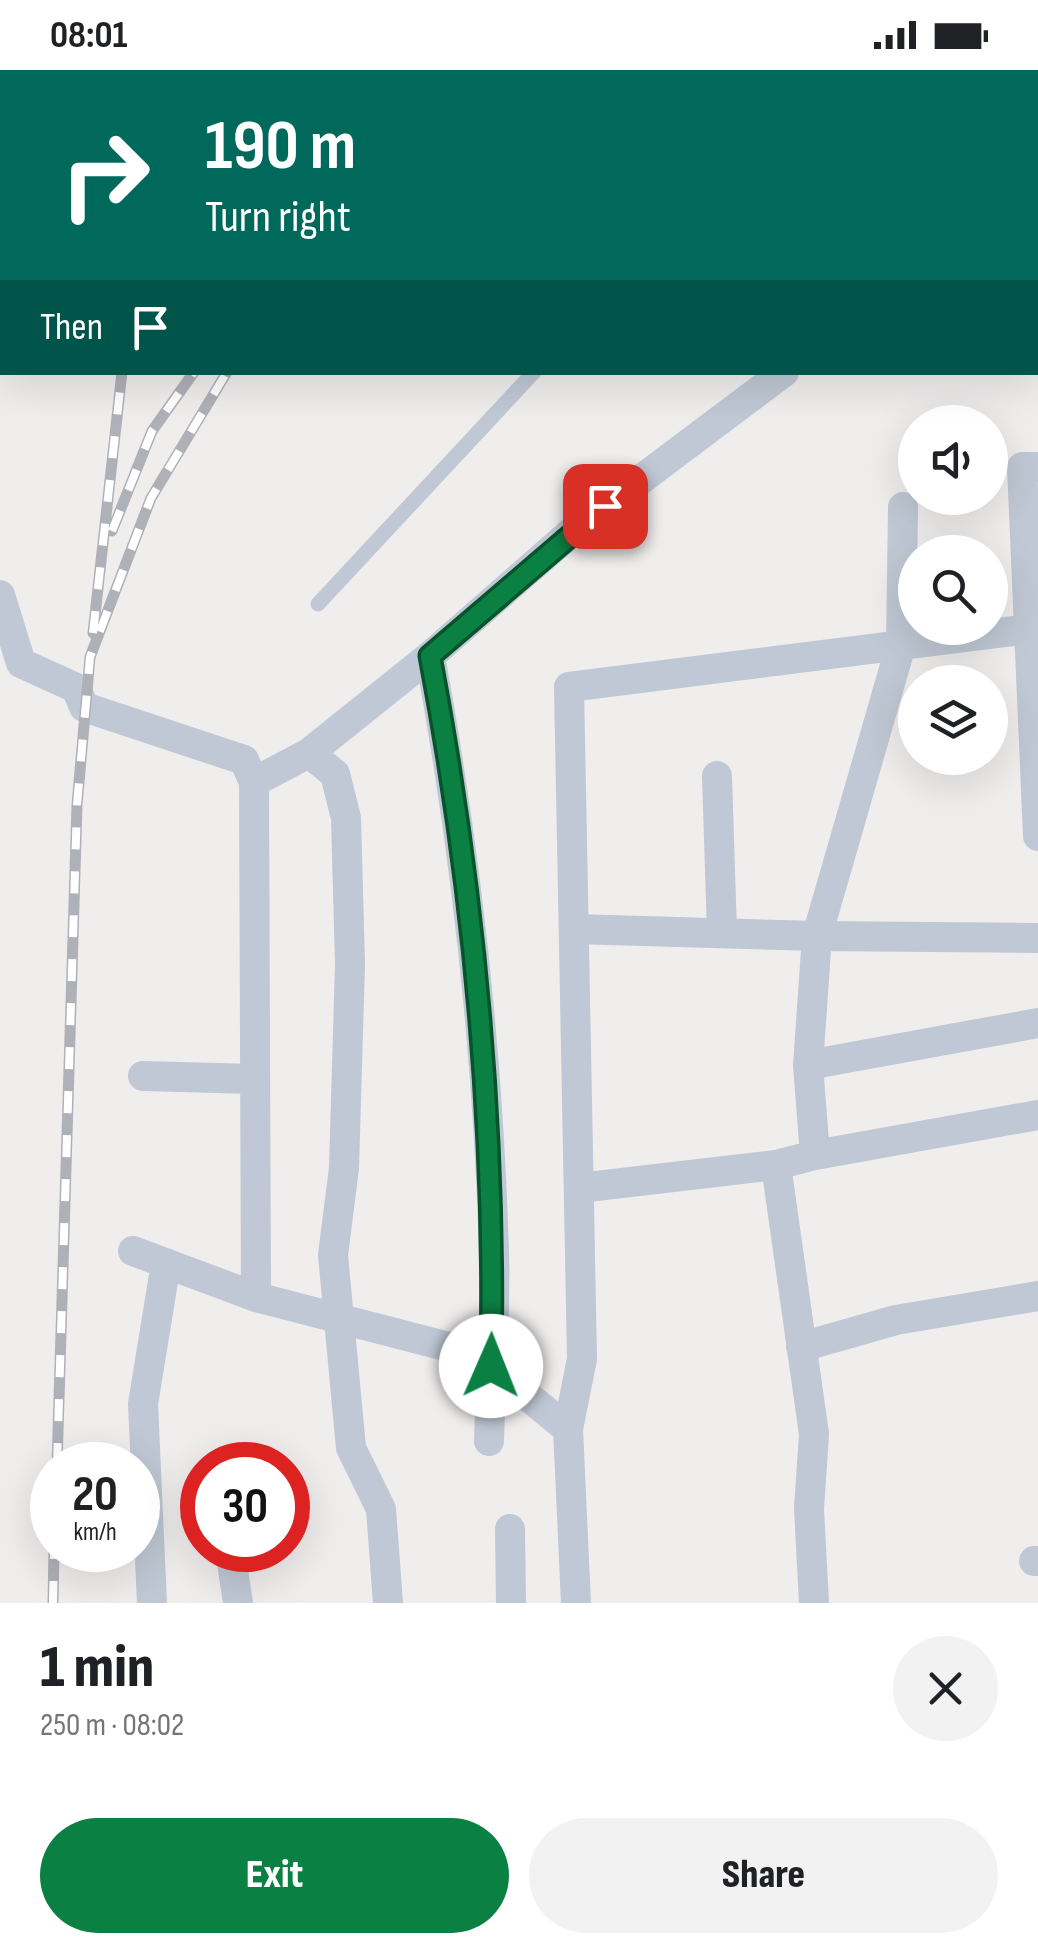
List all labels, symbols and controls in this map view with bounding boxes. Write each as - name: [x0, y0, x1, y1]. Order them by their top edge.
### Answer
- text: 08:01: [50, 13, 128, 58]
- text: 190 m: [205, 105, 356, 189]
- icon: right: [40, 110, 170, 240]
- text: Turn right: [205, 190, 351, 245]
- icon: arrive: [123, 300, 178, 355]
- text: Then: [40, 305, 103, 350]
- map controls: [898, 405, 1008, 775]
- button: sound: [898, 405, 1008, 515]
- pin: [563, 464, 648, 549]
- icon: arrive: [578, 479, 633, 534]
- button: search: [898, 535, 1008, 645]
- button: layers: [898, 665, 1008, 775]
- position arrow: [439, 1314, 543, 1418]
- speed limit sign: 30: [180, 1442, 310, 1572]
- text: 20: [72, 1465, 118, 1525]
- text: km/h: [73, 1517, 117, 1548]
- text: 1 min: [40, 1632, 154, 1704]
- button: close: [893, 1636, 998, 1741]
- text: 250 m · 08:02: [40, 1706, 184, 1745]
- button: Exit: [40, 1818, 509, 1933]
- button: Share: [529, 1818, 998, 1933]

